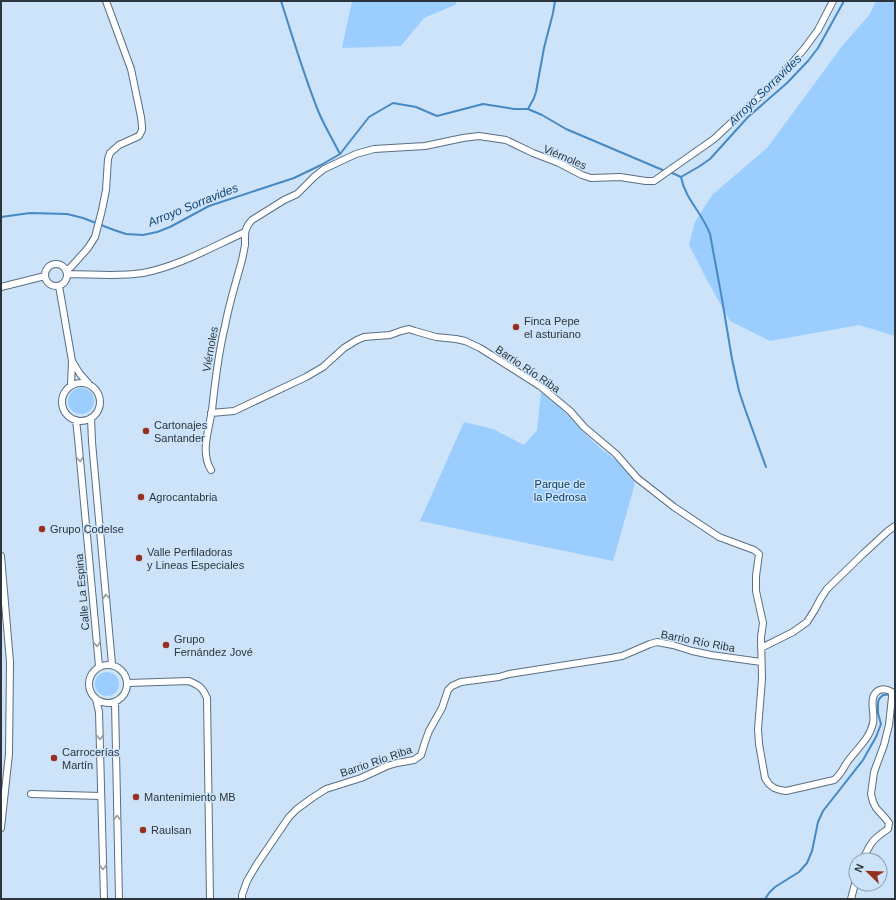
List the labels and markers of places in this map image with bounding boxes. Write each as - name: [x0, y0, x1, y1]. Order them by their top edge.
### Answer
- place label: Finca Pepe el asturiano: [524, 315, 581, 340]
- marker: Finca Pepe el asturiano: [511, 322, 521, 332]
- place label: Cartonajes Santander: [154, 419, 208, 444]
- marker: Cartonajes Santander: [141, 426, 151, 436]
- place label: Agrocantabria: [149, 491, 218, 503]
- marker: Agrocantabria: [136, 492, 146, 502]
- place label: Grupo Codelse: [50, 523, 124, 535]
- marker: Grupo Codelse: [37, 524, 47, 534]
- place label: Valle Perfiladoras y Lineas Especiales: [147, 546, 245, 571]
- marker: Valle Perfiladoras y Lineas Especiales: [134, 553, 144, 563]
- place label: Grupo Fernández Jové: [174, 633, 253, 658]
- marker: Grupo Fernández Jové: [161, 640, 171, 650]
- place label: Carrocerías Martín: [62, 746, 120, 771]
- marker: Carrocerías Martín: [49, 753, 59, 763]
- place label: Mantenimiento MB: [144, 791, 236, 803]
- marker: Mantenimiento MB: [131, 792, 141, 802]
- place label: Raulsan: [151, 824, 191, 836]
- marker: Raulsan: [138, 825, 148, 835]

